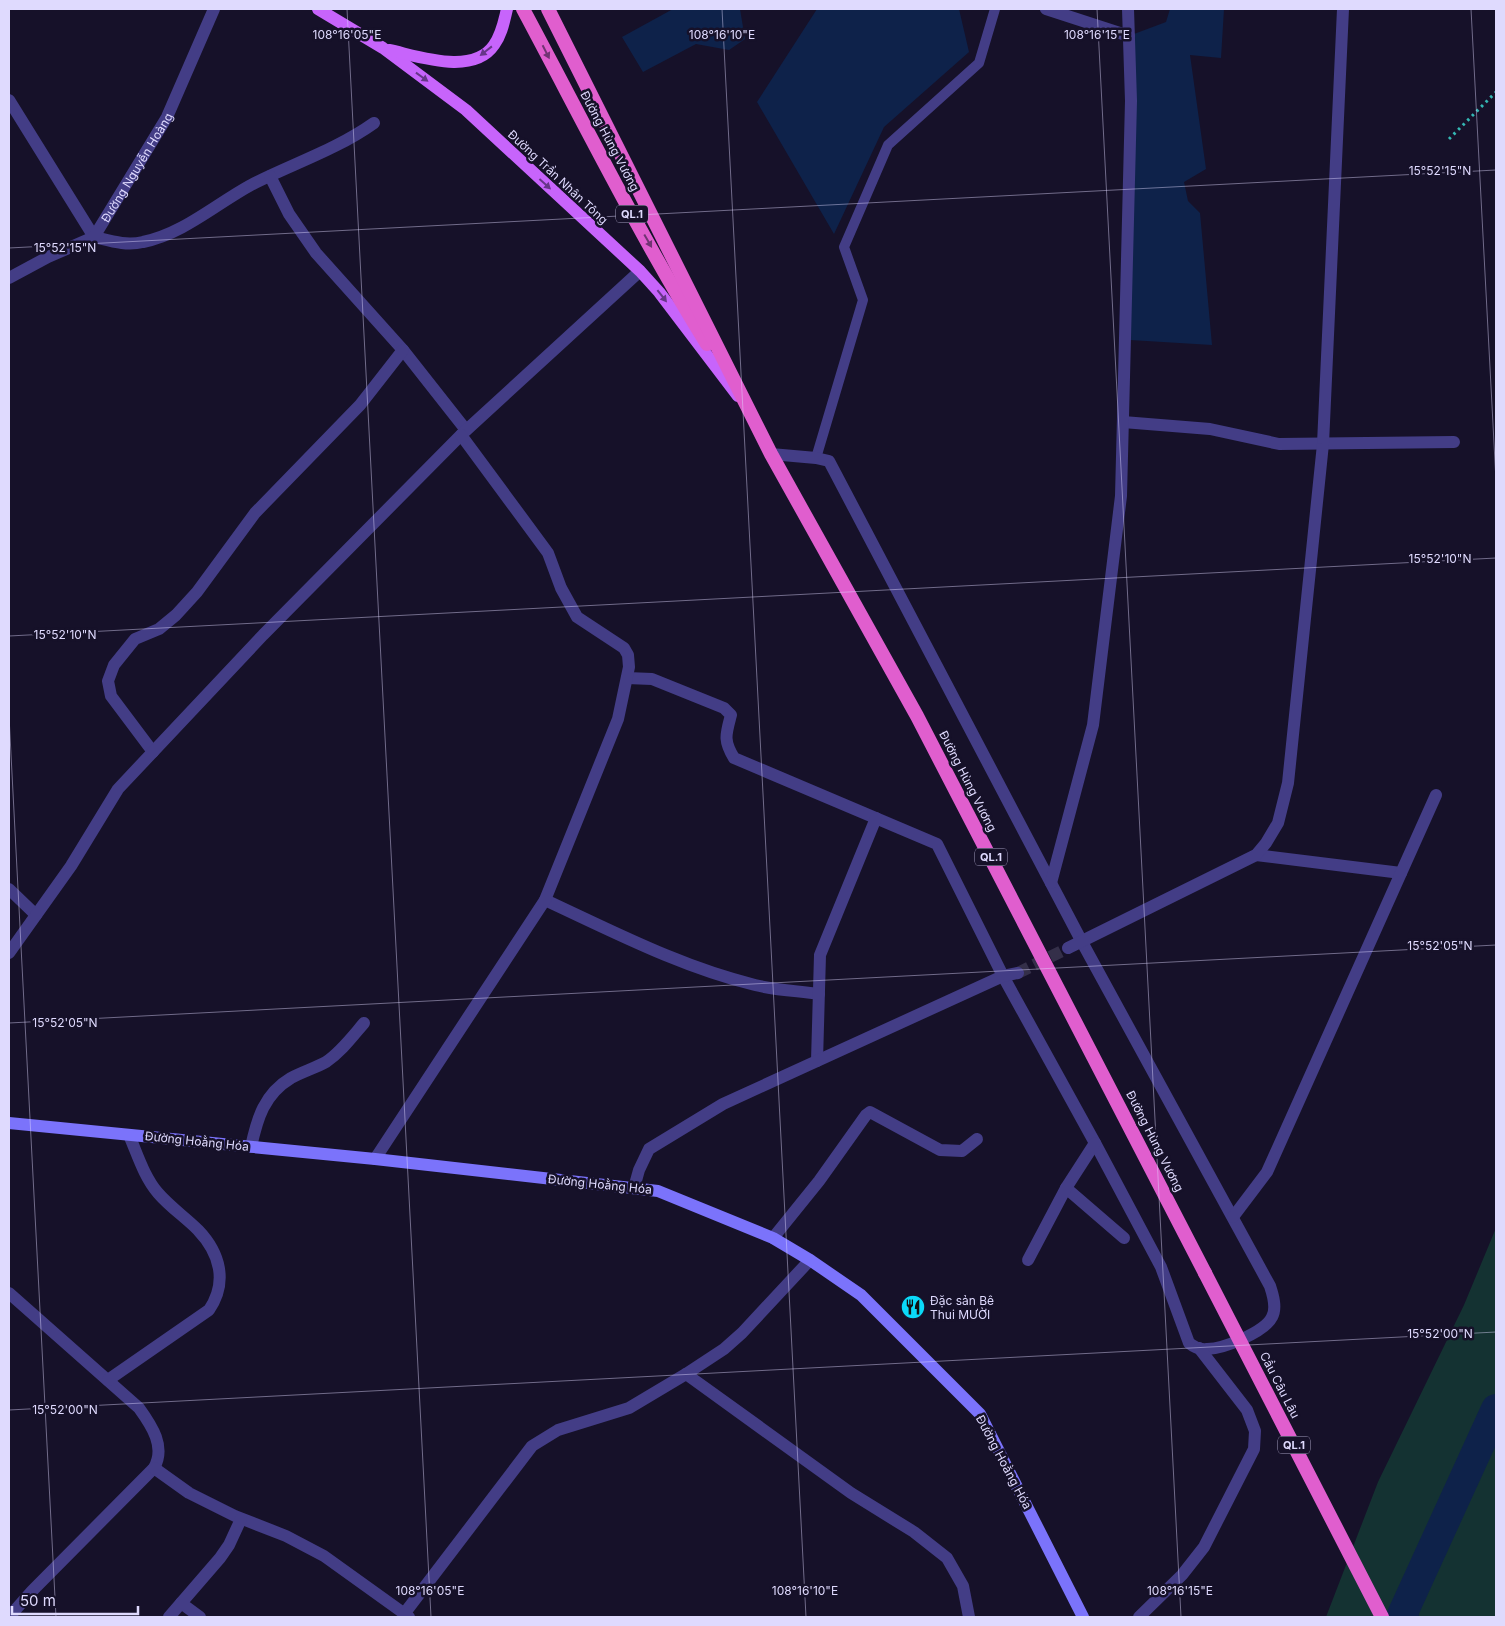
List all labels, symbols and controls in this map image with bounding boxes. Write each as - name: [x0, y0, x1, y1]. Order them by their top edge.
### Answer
- text: 108°16'05"E: [313, 27, 381, 42]
- text: 108°16'10"E: [689, 27, 755, 42]
- text: 108°16'15"E: [1064, 27, 1130, 42]
- one-way arrow: [542, 45, 550, 59]
- one-way arrow: [480, 46, 493, 57]
- one-way arrow: [415, 72, 429, 82]
- street label: Đường Hùng Vương: [577, 88, 643, 194]
- street label: Đường Nguyễn Hoàng: [97, 110, 175, 225]
- street label: Đường Trần Nhân Tông: [505, 127, 611, 227]
- text: 15°52'15"N: [1409, 163, 1471, 178]
- one-way arrow: [538, 178, 550, 190]
- road number: QL.1: [616, 205, 648, 222]
- one-way arrow: [643, 235, 652, 248]
- text: 15°52'15"N: [34, 240, 96, 255]
- one-way arrow: [656, 289, 667, 302]
- text: 15°52'10"N: [1409, 551, 1471, 566]
- text: 15°52'10"N: [34, 627, 96, 642]
- street label: Đường Hùng Vương: [936, 728, 1000, 834]
- road number: QL.1: [975, 849, 1007, 866]
- text: 15°52'05"N: [1407, 938, 1473, 953]
- text: 15°52'05"N: [32, 1015, 98, 1030]
- street label: Đường Hùng Vương: [1123, 1088, 1187, 1194]
- street label: Đường Hoằng Hóa: [144, 1128, 250, 1154]
- street label: Đường Hoằng Hóa: [547, 1171, 653, 1197]
- place label: Đặc sản Bê Thui MƯỜI: [930, 1293, 994, 1322]
- restaurant icon: Đặc sản Bê Thui MƯỜI: [900, 1294, 926, 1320]
- text: 15°52'00"N: [1407, 1326, 1473, 1341]
- street label: Cầu Câu Lâu: [1257, 1349, 1303, 1421]
- text: 15°52'00"N: [32, 1402, 98, 1417]
- street label: Đường Hoằng Hóa: [973, 1412, 1035, 1512]
- road number: QL.1: [1278, 1436, 1310, 1454]
- text: 108°16'05"E: [396, 1583, 464, 1598]
- text: 108°16'10"E: [772, 1583, 838, 1598]
- text: 108°16'15"E: [1147, 1583, 1213, 1598]
- scale bar: [12, 1584, 139, 1616]
- text: 50 m: [20, 1591, 56, 1610]

